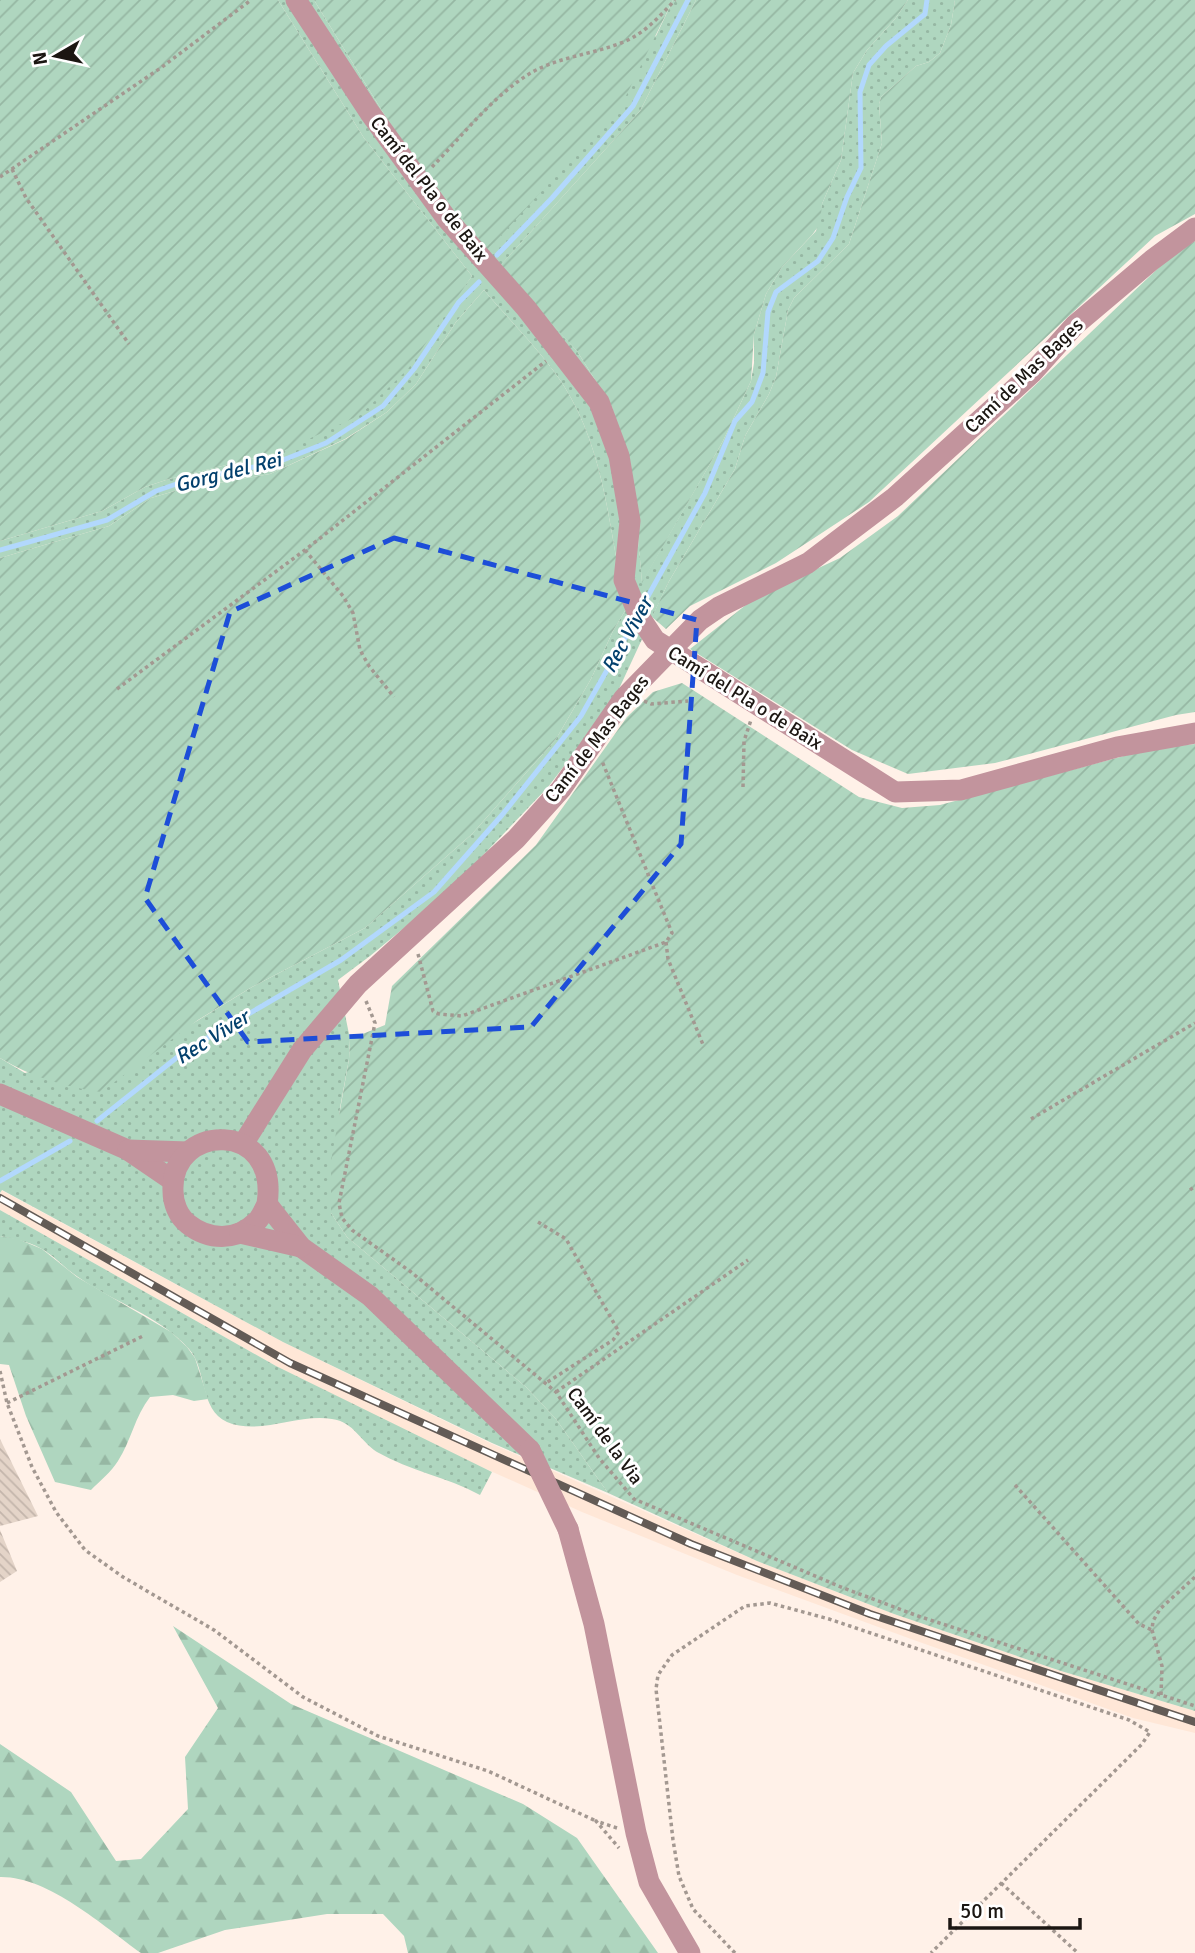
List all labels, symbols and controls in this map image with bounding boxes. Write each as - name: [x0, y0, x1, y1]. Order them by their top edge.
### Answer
- north arrow: [21, 21, 91, 91]
- text: N: [27, 50, 53, 67]
- street label: Camí del Pla o de Baix: [365, 112, 493, 267]
- street label: Camí de Mas Bages: [960, 313, 1088, 439]
- water label: Gorg del Rei: [172, 446, 286, 498]
- water label: Rec Viver: [596, 590, 660, 677]
- street label: Camí del Pla o de Baix: [663, 641, 827, 755]
- street label: Camí de Mas Bages: [540, 670, 654, 808]
- water label: Rec Viver: [170, 1002, 257, 1070]
- street label: Camí de la Via: [562, 1383, 648, 1489]
- scale bar: [950, 1886, 1080, 1930]
- text: 50 m: [960, 1898, 1004, 1924]

